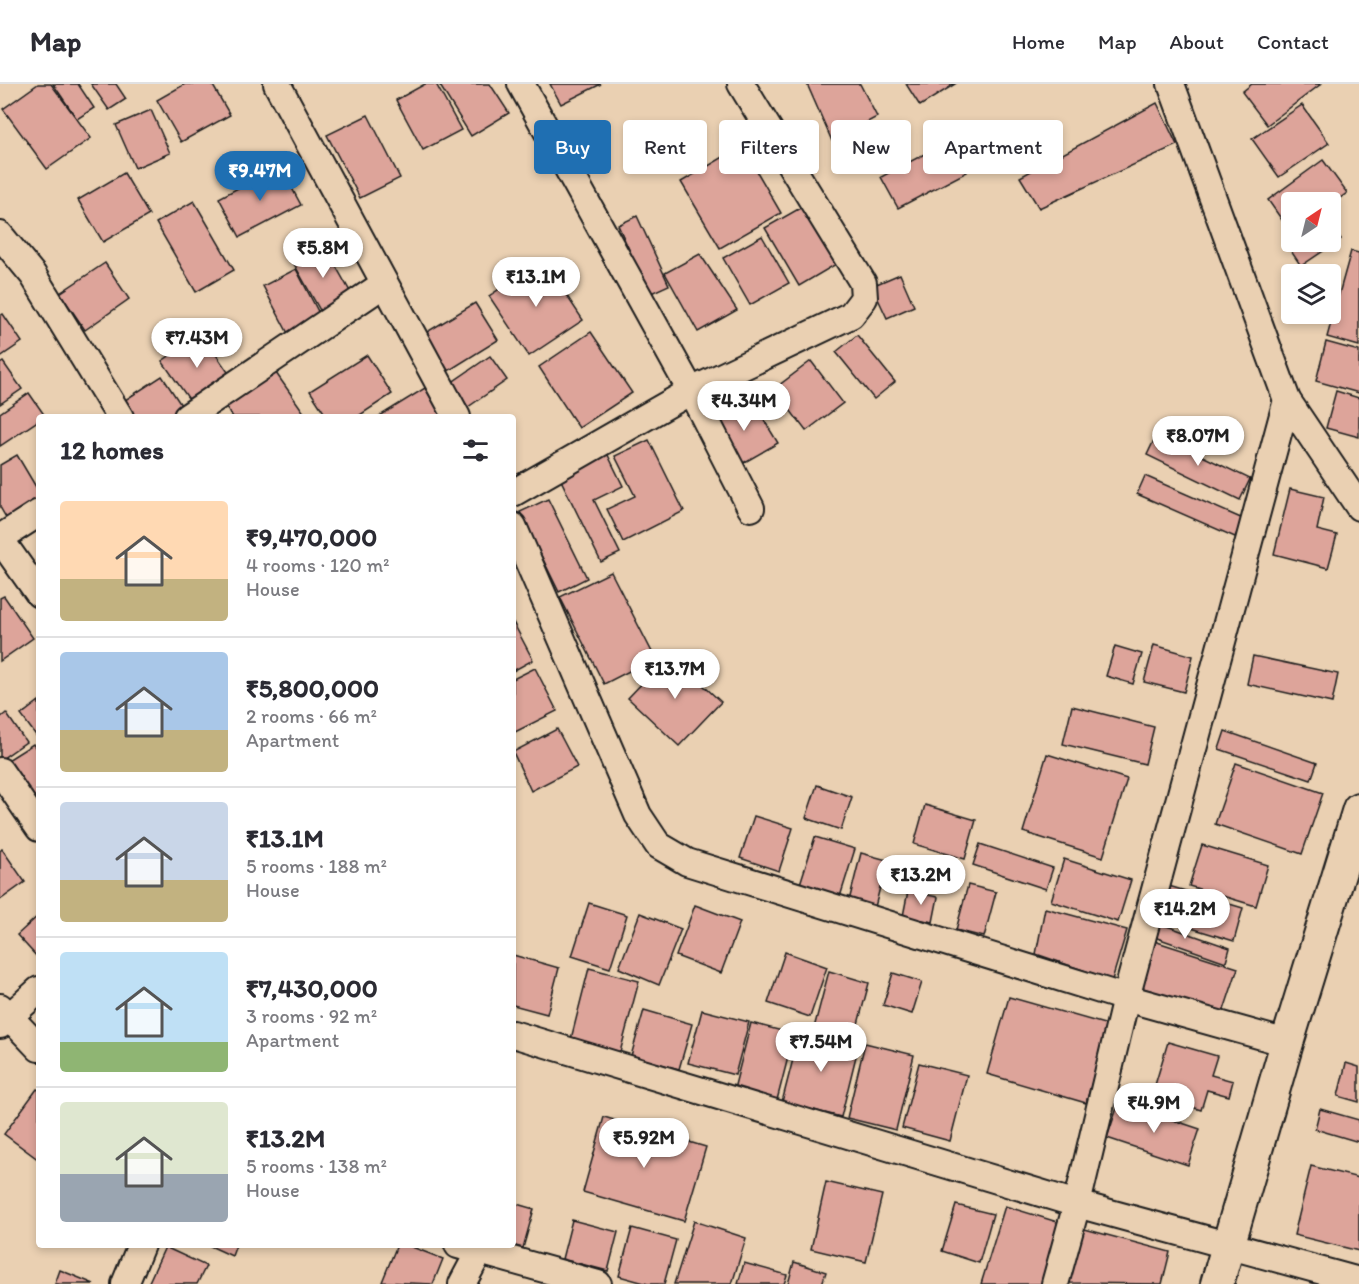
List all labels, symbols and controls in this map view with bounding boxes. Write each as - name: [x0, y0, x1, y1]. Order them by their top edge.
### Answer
- text: Map: [30, 24, 81, 58]
- text: Home: [1012, 29, 1065, 54]
- text: Map: [1098, 29, 1137, 54]
- text: About: [1170, 29, 1224, 54]
- text: Contact: [1257, 29, 1329, 54]
- chip: Buy: [534, 120, 611, 174]
- chip: Rent: [623, 120, 707, 174]
- chip: Filters: [719, 120, 819, 174]
- chip: New: [831, 120, 911, 174]
- chip: Apartment: [923, 120, 1063, 174]
- pin: ₹9.47M: [211, 151, 309, 202]
- text: ₹9.47M: [229, 158, 291, 182]
- north arrow: [1281, 192, 1341, 252]
- map controls: [1281, 192, 1341, 324]
- pin: ₹5.8M: [281, 228, 365, 279]
- text: ₹5.8M: [297, 235, 349, 259]
- pin: ₹13.1M: [487, 257, 585, 308]
- text: ₹13.1M: [506, 264, 566, 288]
- button: layers: [1281, 264, 1341, 324]
- pin: ₹7.43M: [148, 318, 246, 369]
- text: ₹7.43M: [165, 325, 229, 349]
- pin: ₹4.34M: [695, 381, 793, 432]
- text: ₹4.34M: [711, 388, 777, 412]
- pin: ₹8.07M: [1149, 416, 1247, 467]
- text: ₹8.07M: [1166, 423, 1230, 447]
- text: 12 homes: [60, 434, 164, 466]
- icon: filters: [459, 434, 492, 467]
- text: ₹9,470,000: [246, 521, 377, 553]
- icon: home: [108, 525, 180, 597]
- text: 4 rooms · 120 m²: [246, 553, 389, 577]
- text: House: [246, 577, 300, 601]
- pin: ₹13.7M: [626, 649, 724, 700]
- text: ₹13.7M: [645, 656, 705, 680]
- text: ₹5,800,000: [246, 672, 379, 704]
- icon: home: [108, 676, 180, 748]
- text: 2 rooms · 66 m²: [246, 704, 377, 728]
- text: Apartment: [246, 728, 339, 752]
- text: ₹13.1M: [246, 822, 324, 854]
- icon: home: [108, 826, 180, 898]
- text: 5 rooms · 188 m²: [246, 854, 387, 878]
- pin: ₹13.2M: [872, 855, 970, 906]
- text: ₹13.2M: [890, 862, 952, 886]
- text: House: [246, 878, 300, 902]
- pin: ₹14.2M: [1136, 889, 1234, 940]
- text: ₹14.2M: [1154, 896, 1216, 920]
- text: ₹7,430,000: [246, 972, 378, 1004]
- icon: home: [108, 976, 180, 1048]
- text: 3 rooms · 92 m²: [246, 1004, 377, 1028]
- pin: ₹7.54M: [772, 1022, 870, 1073]
- text: Apartment: [246, 1028, 339, 1052]
- text: ₹7.54M: [790, 1029, 852, 1053]
- pin: ₹4.9M: [1112, 1083, 1196, 1134]
- text: ₹4.9M: [1128, 1090, 1180, 1114]
- pin: ₹5.92M: [595, 1118, 693, 1169]
- text: ₹13.2M: [246, 1122, 325, 1154]
- text: ₹5.92M: [613, 1125, 675, 1149]
- icon: home: [108, 1126, 180, 1198]
- text: 5 rooms · 138 m²: [246, 1154, 387, 1178]
- text: House: [246, 1178, 300, 1202]

